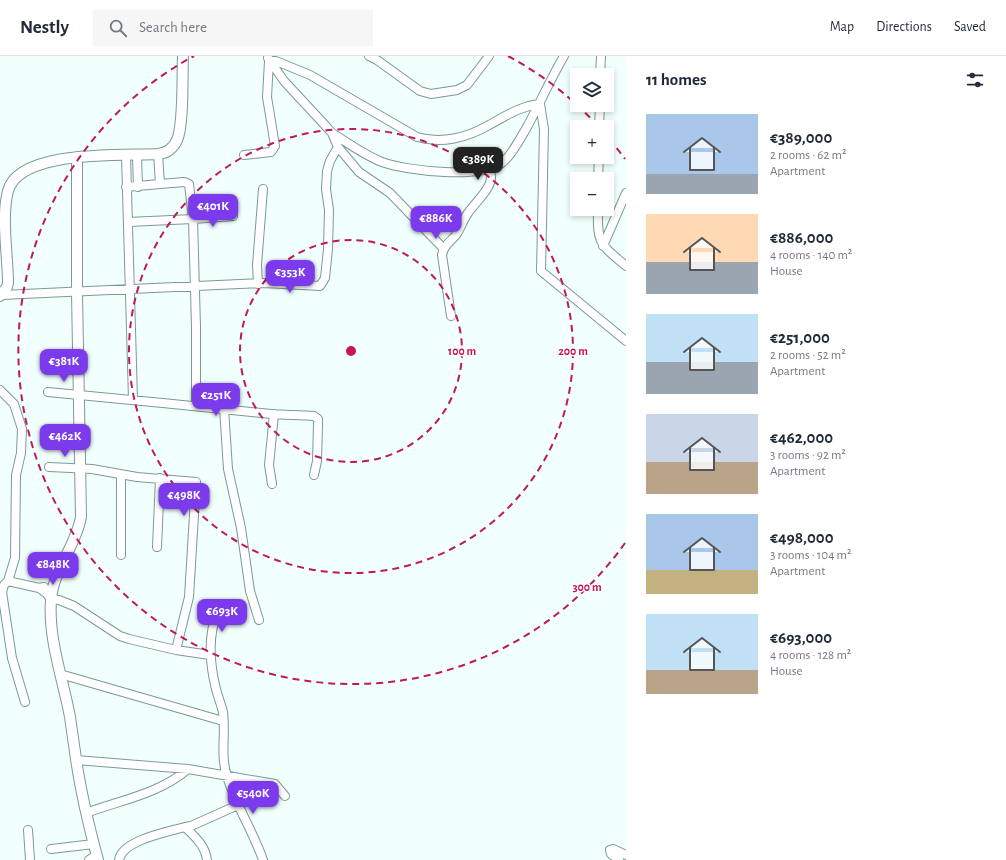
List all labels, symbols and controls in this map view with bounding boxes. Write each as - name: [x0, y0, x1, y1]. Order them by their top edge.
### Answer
- search box: [93, 10, 373, 46]
- icon: search: [107, 17, 129, 39]
- text: Nestly: [20, 18, 69, 37]
- text: Search here: [139, 20, 207, 35]
- text: Map: [830, 20, 854, 34]
- text: Directions: [876, 20, 932, 34]
- text: Saved: [954, 20, 986, 34]
- map controls: [570, 68, 614, 216]
- button: layers: [570, 68, 614, 112]
- icon: filters: [964, 69, 986, 91]
- text: 11 homes: [646, 71, 706, 88]
- button: +: [570, 120, 614, 164]
- text: €389,000: [770, 129, 832, 146]
- icon: home: [678, 130, 726, 178]
- pin: €389K: [450, 147, 506, 181]
- text: 2 rooms · 62 m²: [770, 149, 846, 162]
- text: €389K: [462, 153, 494, 166]
- text: Apartment: [770, 165, 825, 178]
- button: −: [570, 172, 614, 216]
- pin: €401K: [185, 194, 241, 228]
- text: €401K: [197, 200, 229, 213]
- pin: €886K: [408, 206, 464, 240]
- text: €886K: [420, 212, 452, 225]
- text: €886,000: [770, 229, 833, 246]
- icon: home: [678, 230, 726, 278]
- text: 4 rooms · 140 m²: [770, 249, 852, 262]
- pin: €353K: [262, 260, 318, 294]
- text: House: [770, 265, 802, 278]
- text: €353K: [275, 266, 305, 279]
- text: €251,000: [770, 329, 830, 346]
- icon: home: [678, 330, 726, 378]
- centre of rings: [344, 344, 358, 358]
- text: 100 m: [448, 345, 476, 357]
- text: 200 m: [558, 345, 588, 357]
- pin: €381K: [36, 349, 92, 383]
- text: 2 rooms · 52 m²: [770, 349, 846, 362]
- text: €381K: [49, 355, 79, 368]
- text: Apartment: [770, 365, 825, 378]
- pin: €251K: [188, 383, 244, 417]
- text: €251K: [201, 389, 231, 402]
- pin: €462K: [37, 424, 93, 458]
- text: €462,000: [770, 429, 833, 446]
- text: €462K: [49, 430, 81, 443]
- icon: home: [678, 430, 726, 478]
- text: 3 rooms · 92 m²: [770, 449, 846, 462]
- text: Apartment: [770, 465, 825, 478]
- pin: €498K: [156, 483, 212, 517]
- text: €498K: [168, 489, 200, 502]
- text: €498,000: [770, 529, 834, 546]
- icon: home: [678, 530, 726, 578]
- text: 3 rooms · 104 m²: [770, 549, 851, 562]
- pin: €848K: [25, 552, 81, 586]
- text: €848K: [36, 558, 70, 571]
- text: Apartment: [770, 565, 825, 578]
- text: 300 m: [572, 581, 602, 593]
- pin: €693K: [194, 599, 250, 633]
- text: €693K: [206, 605, 238, 618]
- text: €693,000: [770, 629, 832, 646]
- icon: home: [678, 630, 726, 678]
- text: 4 rooms · 128 m²: [770, 649, 851, 662]
- text: House: [770, 665, 802, 678]
- pin: €540K: [225, 781, 281, 815]
- text: €540K: [237, 787, 269, 800]

